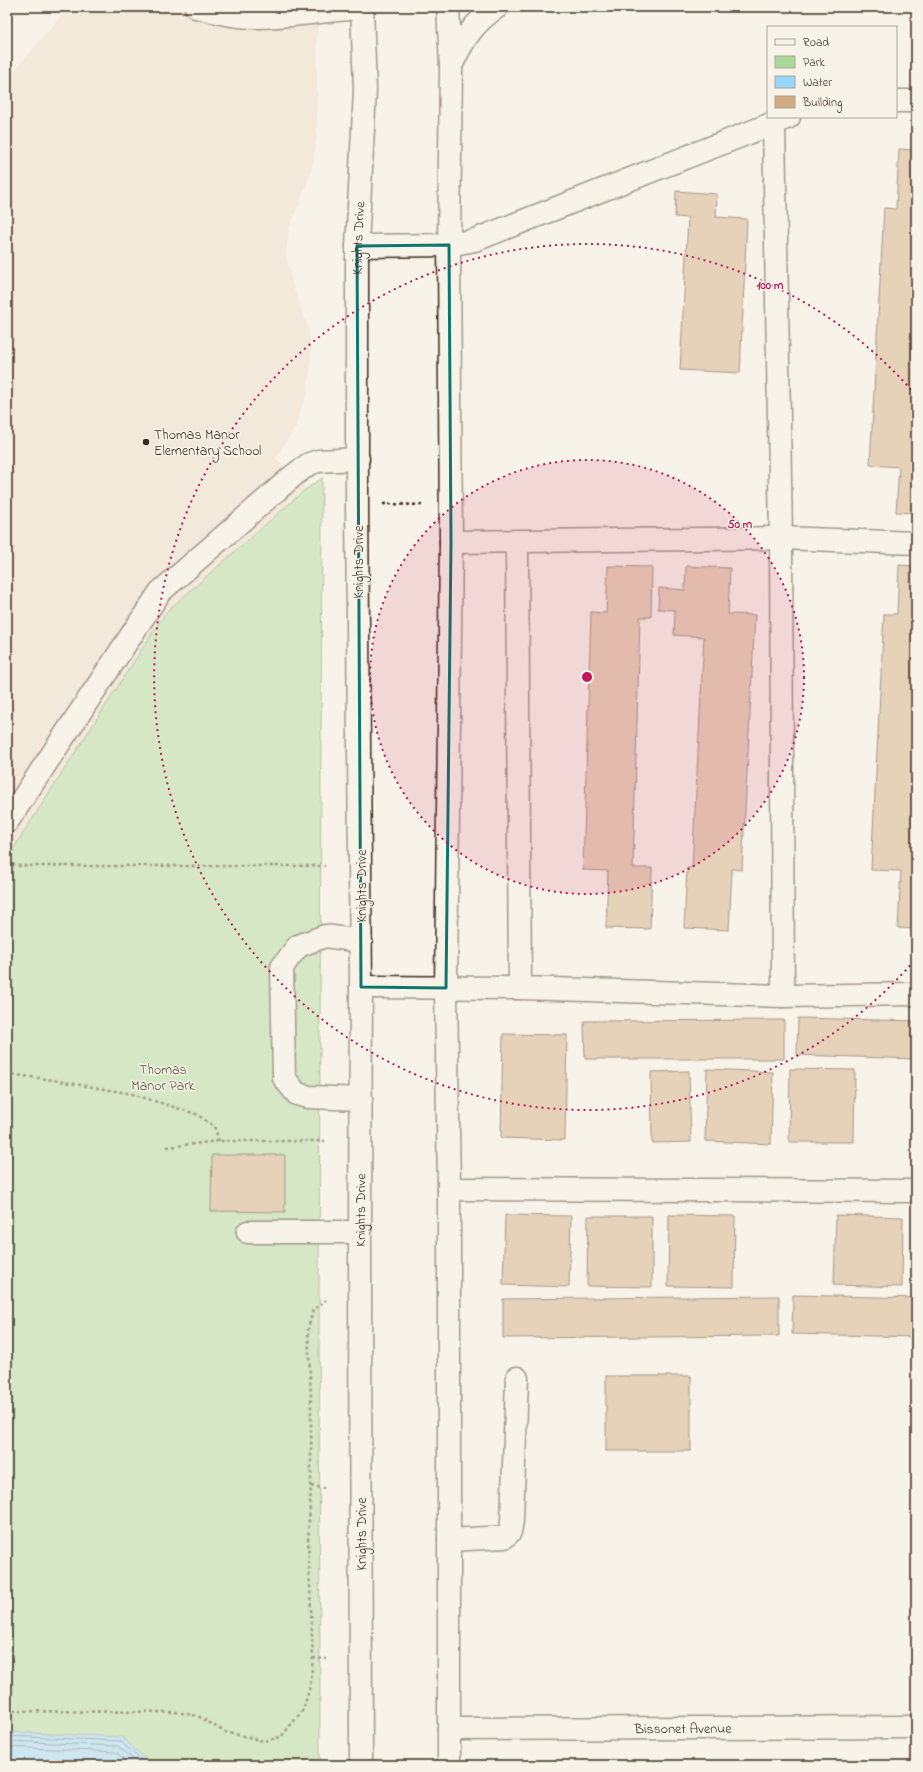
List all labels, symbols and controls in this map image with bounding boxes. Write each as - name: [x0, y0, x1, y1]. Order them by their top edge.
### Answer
- legend: [767, 26, 897, 118]
- text: Road: [803, 34, 829, 52]
- text: Park: [803, 54, 825, 72]
- text: Water: [803, 74, 832, 92]
- text: Building: [802, 94, 842, 113]
- street label: Knights Drive: [348, 200, 371, 275]
- text: 100 m: [757, 277, 784, 295]
- place label: Thomas Manor Elementary School: [154, 425, 261, 463]
- marker: Thomas Manor Elementary School: [141, 437, 151, 447]
- text: 50 m: [728, 516, 753, 534]
- street label: Knights Drive: [349, 525, 371, 599]
- centre of rings: [580, 670, 594, 684]
- street label: Knights Drive: [352, 849, 374, 923]
- park label: Thomas Manor Park: [131, 1060, 196, 1097]
- street label: Knights Drive: [351, 1173, 373, 1247]
- street label: Knights Drive: [352, 1497, 374, 1571]
- street label: Bissonet Avenue: [634, 1719, 732, 1740]

